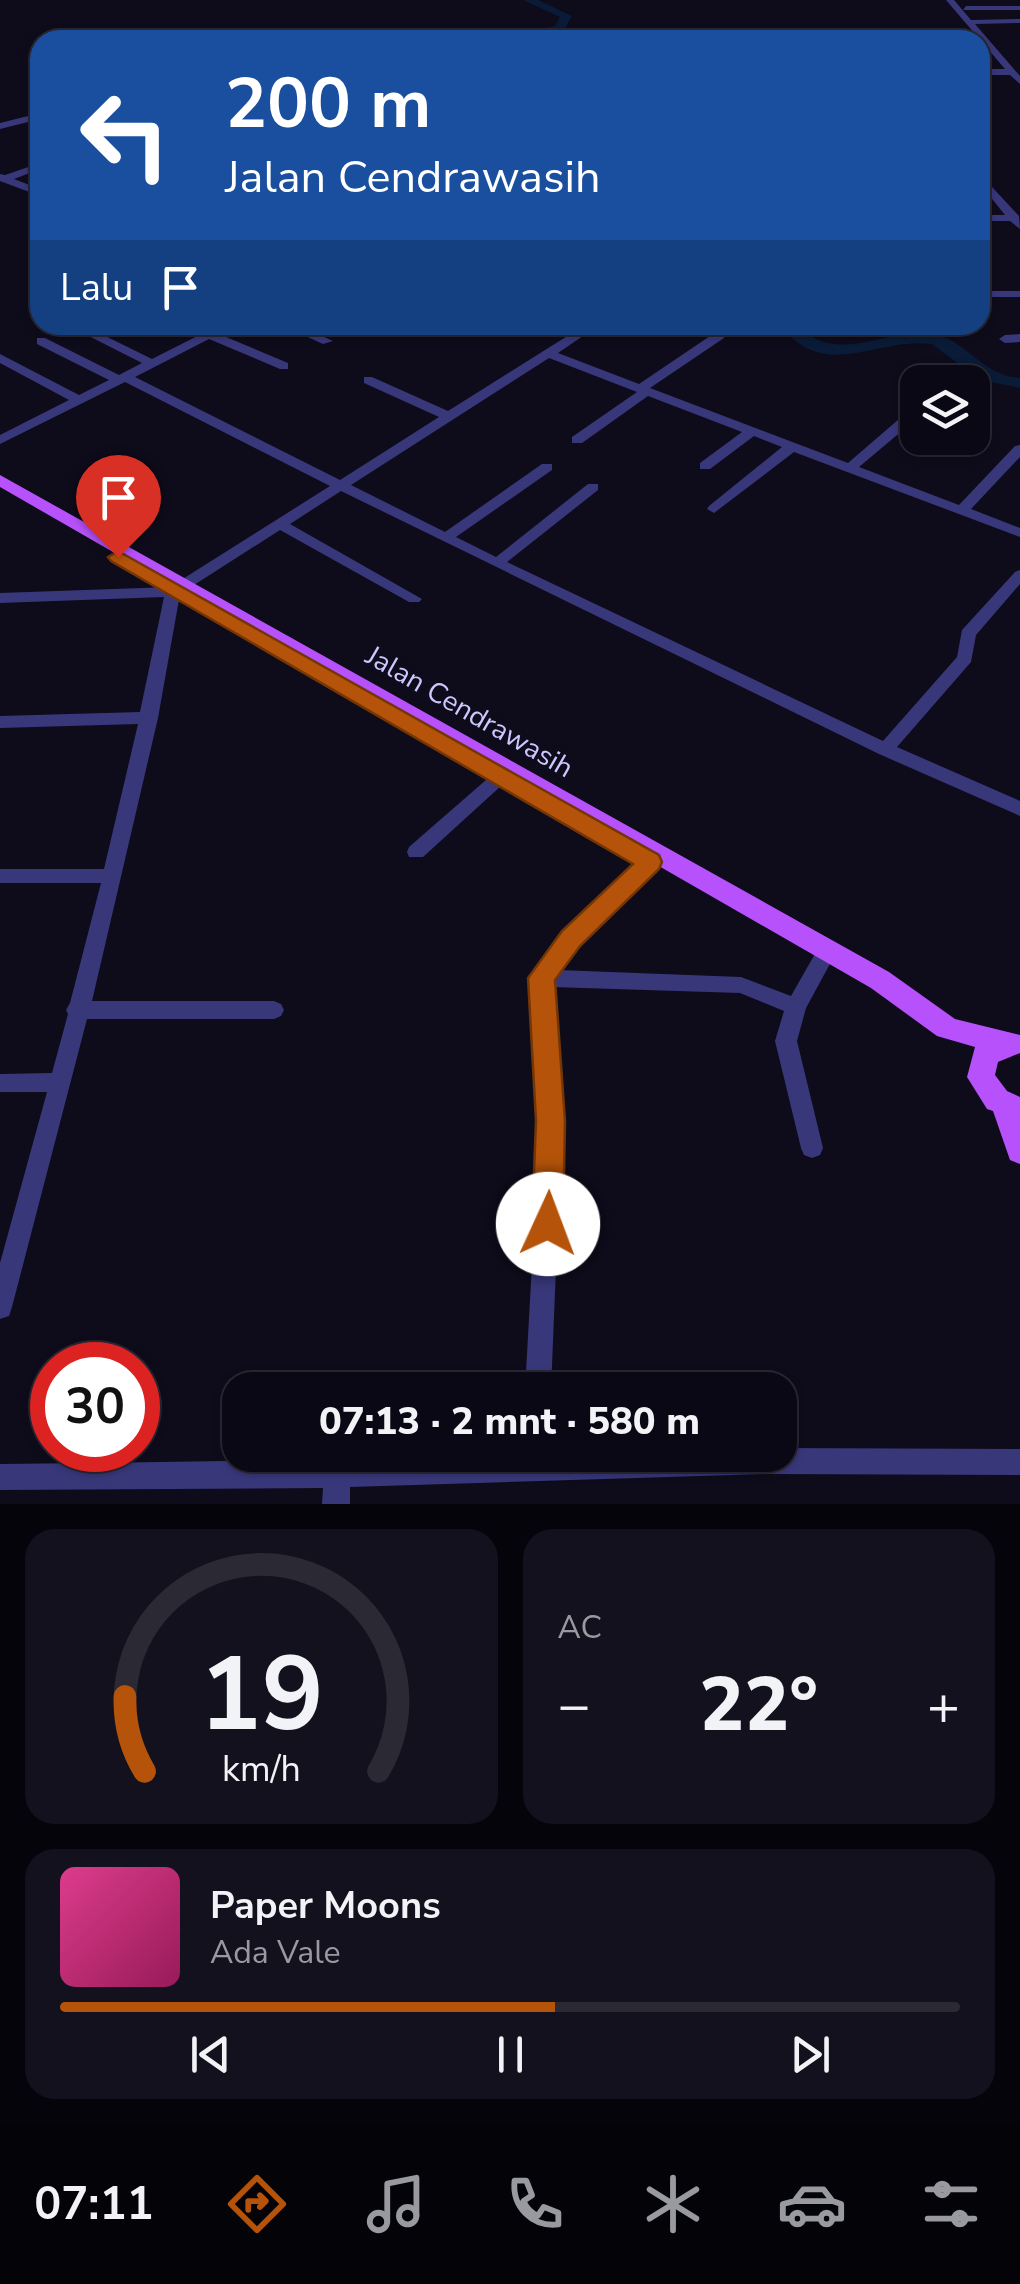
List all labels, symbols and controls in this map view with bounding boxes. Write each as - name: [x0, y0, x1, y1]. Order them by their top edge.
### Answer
- text: 200 m: [225, 56, 431, 152]
- icon: left: [60, 70, 190, 200]
- text: Jalan Cendrawasih: [225, 147, 601, 208]
- icon: arrive: [153, 260, 208, 315]
- text: Lalu: [60, 262, 133, 313]
- map controls: [900, 365, 990, 455]
- button: layers: [900, 365, 990, 455]
- pin: [76, 455, 161, 558]
- icon: arrive: [91, 470, 146, 525]
- street label: Jalan Cendrawasih: [358, 636, 580, 787]
- position arrow: [496, 1172, 600, 1276]
- speed limit sign: 30: [30, 1342, 160, 1472]
- text: 07:13 · 2 mnt · 580 m: [319, 1396, 700, 1447]
- text: AC: [558, 1606, 602, 1649]
- text: 19: [199, 1624, 324, 1766]
- text: 22°: [699, 1654, 818, 1756]
- text: −: [558, 1668, 591, 1743]
- text: +: [927, 1668, 960, 1743]
- text: km/h: [222, 1745, 301, 1794]
- text: Paper Moons: [210, 1880, 441, 1931]
- text: Ada Vale: [210, 1931, 341, 1974]
- icon: previous: [183, 2027, 238, 2082]
- icon: pause: [483, 2027, 538, 2082]
- icon: next: [783, 2027, 838, 2082]
- icon: directions: [222, 2169, 292, 2239]
- icon: music: [361, 2169, 431, 2239]
- icon: phone: [500, 2169, 570, 2239]
- icon: climate: [638, 2169, 708, 2239]
- icon: car: [777, 2169, 847, 2239]
- icon: filters: [916, 2169, 986, 2239]
- text: 07:11: [34, 2174, 154, 2235]

